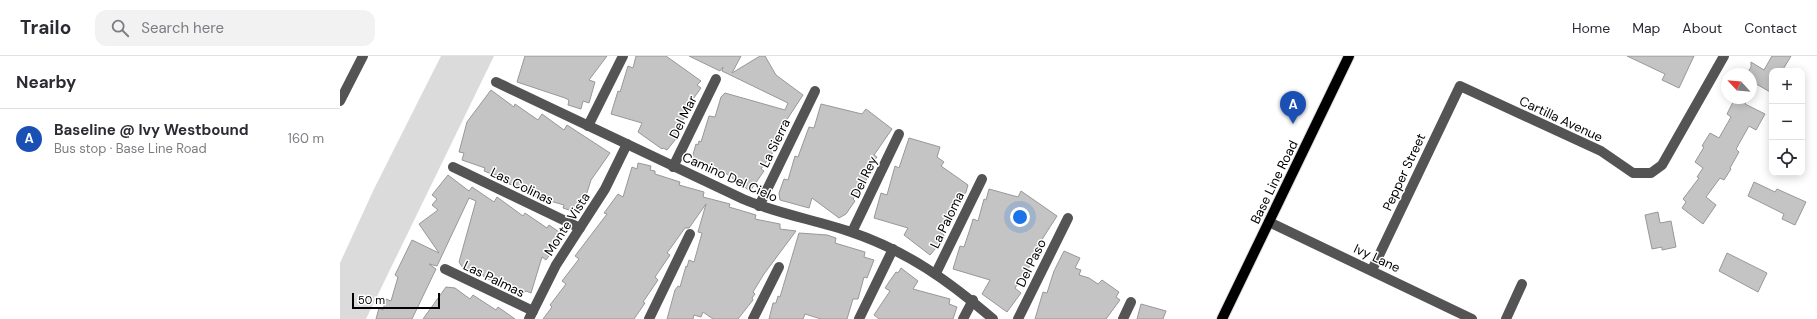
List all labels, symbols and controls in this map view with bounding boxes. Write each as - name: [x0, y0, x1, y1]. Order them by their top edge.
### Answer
- search box: [95, 10, 375, 46]
- text: Trailo: [20, 15, 71, 40]
- icon: search: [109, 17, 131, 39]
- text: Search here: [141, 18, 224, 38]
- text: Home: [1572, 19, 1610, 37]
- text: Map: [1632, 19, 1660, 37]
- text: About: [1682, 19, 1722, 37]
- text: Contact: [1744, 19, 1797, 37]
- north arrow: [1721, 68, 1757, 104]
- map controls: [1769, 68, 1805, 176]
- button: +: [1769, 68, 1805, 104]
- text: Nearby: [16, 71, 76, 93]
- pin: A: [1280, 91, 1306, 124]
- street label: Cartilla Avenue: [1517, 92, 1605, 146]
- street label: Del Mar: [665, 93, 701, 141]
- button: −: [1769, 104, 1805, 140]
- street label: La Sierra: [756, 116, 794, 170]
- text: Baseline @ Ivy Westbound: [54, 120, 249, 140]
- text: A: [24, 130, 34, 147]
- text: 160 m: [288, 130, 324, 147]
- street label: Pepper Street: [1379, 131, 1429, 213]
- street label: Base Line Road: [1246, 137, 1302, 227]
- text: Bus stop · Base Line Road: [54, 140, 207, 157]
- button: locate: [1769, 140, 1805, 176]
- street label: Camino Del Cielo: [680, 148, 781, 206]
- street label: Del Rey: [847, 153, 881, 201]
- street label: Las Colinas: [488, 163, 556, 209]
- street label: Monte Vista: [540, 189, 594, 259]
- street label: La Paloma: [926, 189, 968, 251]
- your location: [1010, 207, 1030, 227]
- street label: Del Paso: [1012, 236, 1050, 290]
- street label: Ivy Lane: [1351, 240, 1403, 276]
- street label: Las Palmas: [460, 257, 528, 301]
- scale bar: [352, 291, 440, 310]
- text: 50 m: [358, 293, 385, 307]

